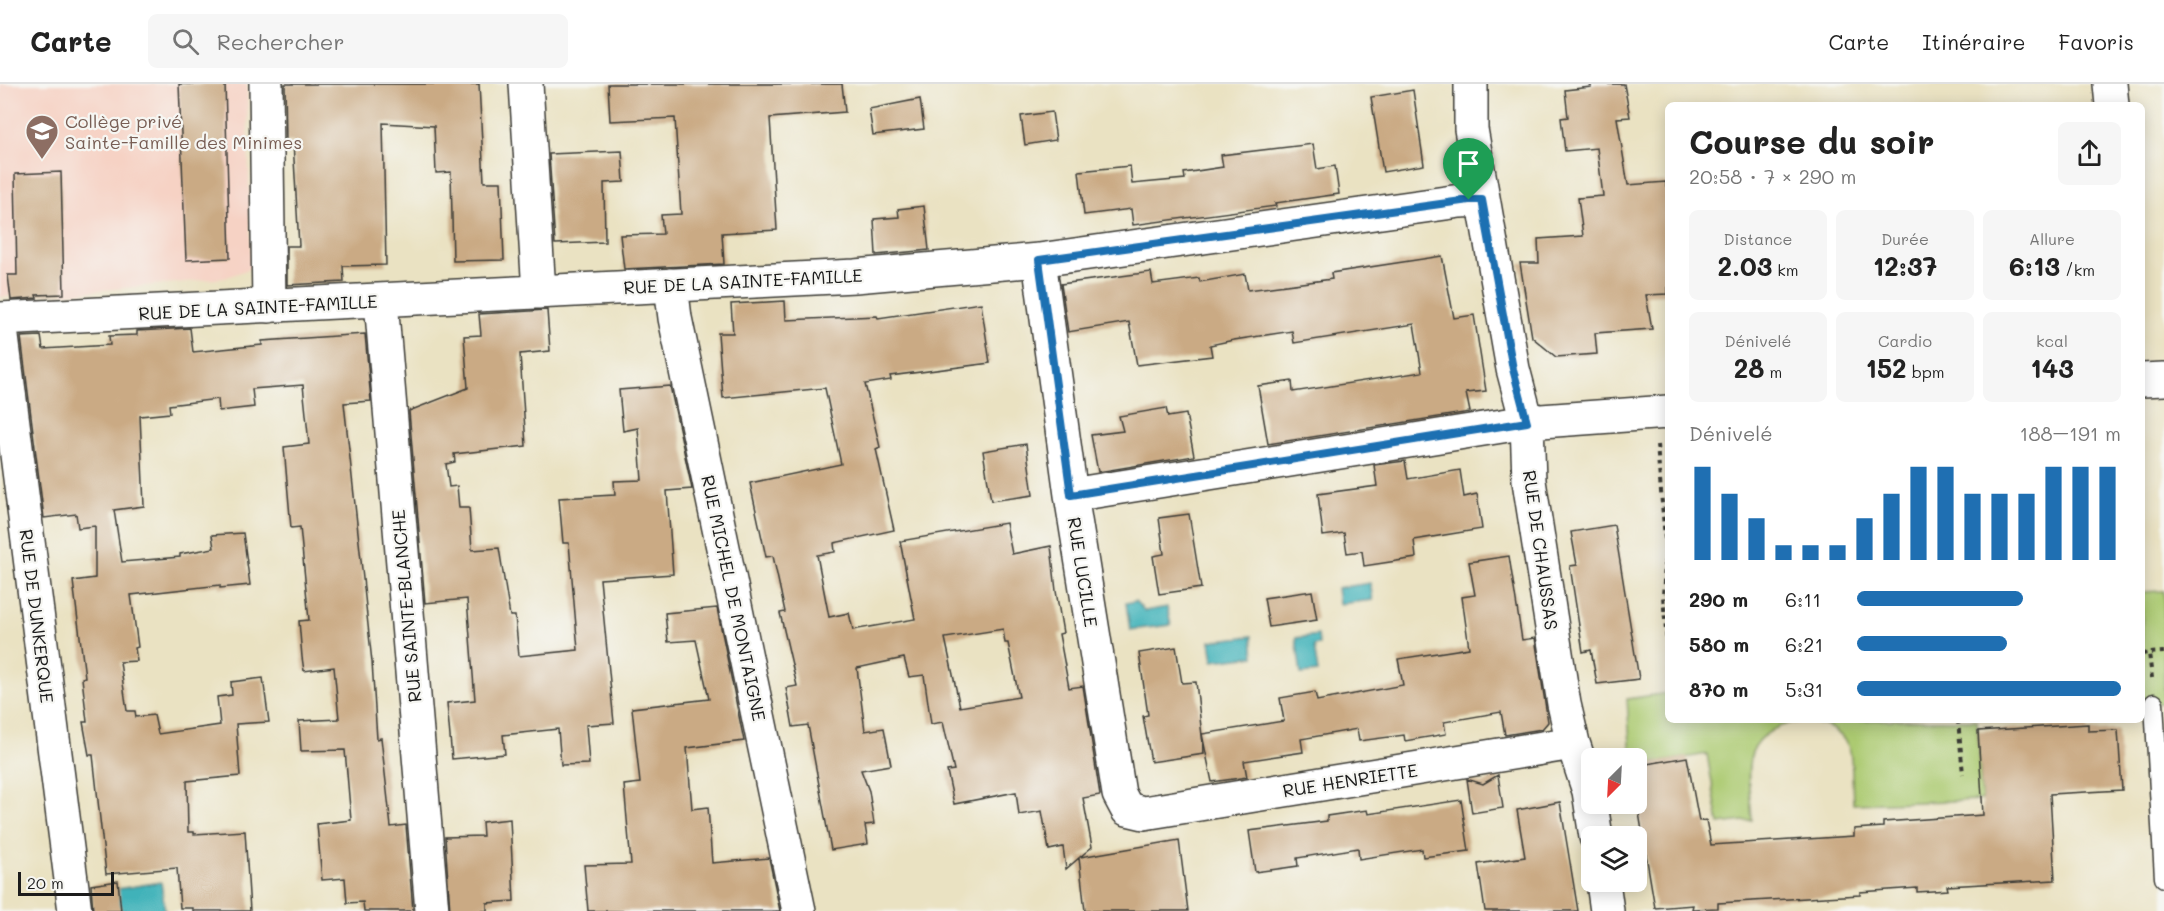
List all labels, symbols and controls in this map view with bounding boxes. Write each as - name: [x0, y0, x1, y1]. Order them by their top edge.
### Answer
- search box: [148, 14, 568, 68]
- text: Carte: [30, 23, 112, 59]
- icon: search: [169, 25, 202, 58]
- text: Rechercher: [217, 27, 344, 56]
- text: Carte: [1828, 28, 1889, 55]
- text: Itinéraire: [1922, 28, 2025, 55]
- text: Favoris: [2058, 28, 2134, 55]
- place label: Collège privé Sainte-Famille des Minimes: [65, 109, 302, 154]
- school or university icon: Collège privé Sainte-Famille des Minimes: [24, 113, 60, 160]
- text: Course du soir: [1689, 119, 1935, 162]
- button: share: [2058, 122, 2121, 185]
- pin: [1443, 138, 1494, 200]
- icon: arrive: [1452, 147, 1485, 180]
- text: 20:58 · 7 × 290 m: [1689, 163, 1856, 189]
- text: Distance: [1724, 228, 1792, 249]
- text: Durée: [1881, 228, 1929, 249]
- text: Allure: [2029, 228, 2075, 249]
- text: 2.03: [1717, 249, 1772, 283]
- text: 12:37: [1873, 249, 1937, 283]
- text: 6:13: [2009, 249, 2060, 283]
- text: km: [1772, 259, 1799, 280]
- text: /km: [2060, 259, 2095, 280]
- street label: RUE DE LA SAINTE-FAMILLE: [623, 263, 863, 299]
- street label: RUE DE LA SAINTE-FAMILLE: [138, 289, 378, 325]
- text: Dénivelé: [1725, 330, 1791, 351]
- text: Cardio: [1878, 330, 1932, 351]
- text: kcal: [2036, 330, 2068, 351]
- text: 28: [1734, 351, 1764, 385]
- text: 152: [1865, 351, 1907, 385]
- text: 143: [2030, 351, 2074, 385]
- text: m: [1764, 361, 1782, 382]
- text: bpm: [1907, 361, 1945, 382]
- text: Dénivelé: [1689, 420, 1773, 446]
- text: 188–191 m: [2019, 420, 2121, 446]
- street label: RUE DE CHAUSSAS: [1518, 469, 1564, 631]
- street label: RUE MICHEL DE MONTAIGNE: [696, 473, 772, 723]
- street label: RUE SAINTE-BLANCHE: [386, 508, 426, 704]
- street label: RUE LUCILLE: [1062, 515, 1104, 629]
- street label: RUE DE DUNKERQUE: [14, 528, 60, 704]
- text: 290 m: [1689, 586, 1748, 612]
- text: 6:11: [1785, 586, 1821, 612]
- text: 580 m: [1689, 631, 1749, 657]
- text: 6:21: [1785, 631, 1823, 657]
- text: 870 m: [1689, 676, 1748, 702]
- text: 5:31: [1785, 676, 1824, 702]
- north arrow: [1581, 748, 1647, 814]
- map controls: [1581, 748, 1647, 892]
- street label: RUE HENRIETTE: [1281, 757, 1419, 803]
- button: layers: [1581, 826, 1647, 892]
- scale bar: [18, 869, 114, 896]
- text: 20 m: [27, 872, 64, 893]

